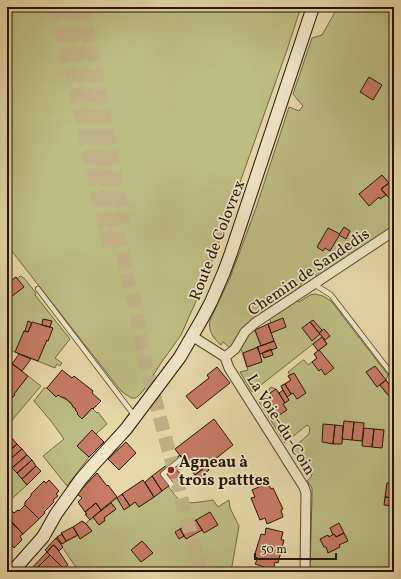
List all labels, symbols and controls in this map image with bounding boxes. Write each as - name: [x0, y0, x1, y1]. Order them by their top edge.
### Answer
- street label: Route de Colovrex: [185, 177, 251, 304]
- street label: Chemin de Sandedis: [244, 224, 375, 322]
- street label: La Voie-du-Coin: [240, 370, 320, 480]
- place label: Agneau à trois patttes: [179, 452, 270, 492]
- marker: Agneau à trois patttes: [166, 465, 176, 475]
- scale bar: [255, 535, 336, 561]
- text: 50 m: [261, 542, 287, 558]

